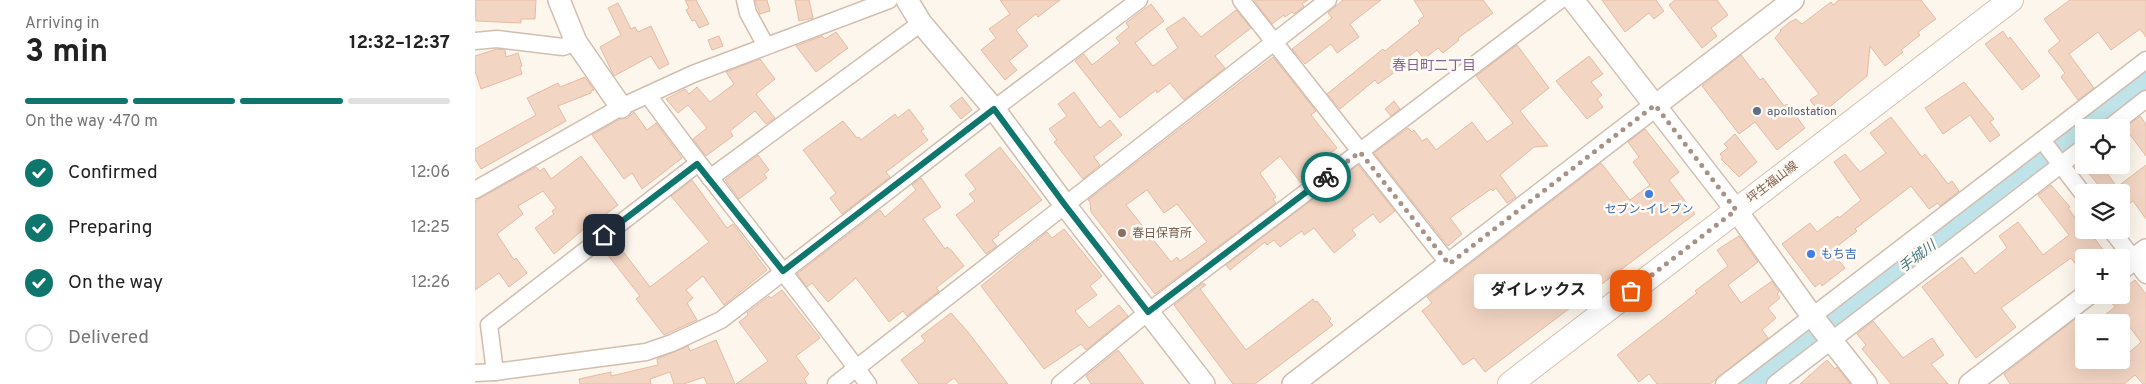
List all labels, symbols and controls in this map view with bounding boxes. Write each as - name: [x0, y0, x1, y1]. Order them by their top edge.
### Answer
- text: Arriving in: [25, 14, 100, 34]
- text: 12:32–12:37: [349, 31, 450, 55]
- text: 3 min: [25, 33, 108, 73]
- district label: 春日町二丁目: [1392, 58, 1476, 75]
- place label: apollostation: [1767, 104, 1837, 120]
- marker: apollostation: [1751, 105, 1763, 117]
- text: On the way · 470 m: [25, 112, 158, 132]
- map controls: [2075, 119, 2130, 369]
- button: locate: [2075, 119, 2130, 174]
- courier: [1301, 152, 1351, 202]
- street label: 坪生福山線: [1744, 158, 1801, 207]
- icon: check: [25, 159, 53, 187]
- text: Confirmed: [68, 161, 158, 185]
- text: 12:06: [411, 163, 450, 183]
- icon: bike: [1312, 163, 1340, 191]
- button: layers: [2075, 184, 2130, 239]
- marker: セブン-イレブン: [1643, 188, 1655, 200]
- place label: セブン-イレブン: [1605, 202, 1693, 218]
- icon: check: [25, 214, 53, 242]
- pin: [583, 214, 625, 256]
- text: Preparing: [68, 216, 152, 240]
- text: 12:25: [411, 218, 450, 238]
- icon: home: [590, 221, 618, 249]
- place label: 春日保育所: [1132, 226, 1192, 242]
- marker: 春日保育所: [1116, 227, 1128, 239]
- water label: 手城川: [1896, 237, 1941, 277]
- place label: もち吉: [1821, 247, 1857, 263]
- marker: もち吉: [1805, 248, 1817, 260]
- button: +: [2075, 249, 2130, 304]
- icon: check: [25, 269, 53, 297]
- pin: [1610, 270, 1652, 312]
- text: On the way: [68, 271, 163, 295]
- text: 12:26: [411, 273, 450, 293]
- callout: ダイレックス: [1473, 274, 1601, 308]
- icon: bag: [1617, 277, 1645, 305]
- text: ダイレックス: [1490, 281, 1586, 301]
- button: −: [2075, 314, 2130, 369]
- text: Delivered: [68, 326, 149, 350]

